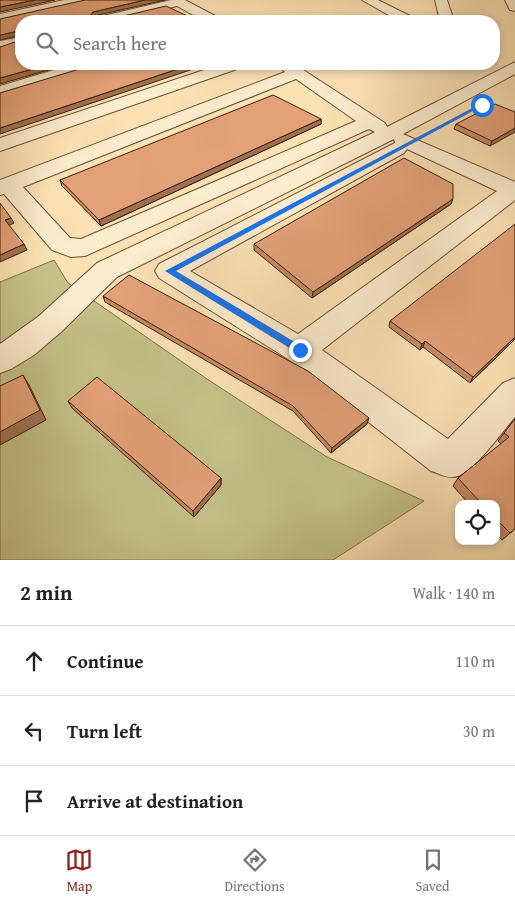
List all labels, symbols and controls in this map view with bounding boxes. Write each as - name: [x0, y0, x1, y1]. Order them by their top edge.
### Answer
- search box: [15, 15, 500, 70]
- icon: search: [33, 29, 61, 57]
- text: Search here: [73, 29, 167, 57]
- route start: [471, 94, 494, 117]
- route end: [289, 339, 312, 362]
- map controls: [455, 500, 500, 545]
- button: locate: [455, 500, 500, 545]
- text: 2 min: [20, 577, 72, 608]
- text: Walk · 140 m: [412, 581, 495, 605]
- icon: ahead: [20, 647, 48, 675]
- text: Continue: [67, 647, 144, 675]
- text: 110 m: [455, 649, 495, 673]
- icon: left: [20, 717, 48, 745]
- text: Turn left: [67, 717, 142, 745]
- text: 30 m: [463, 719, 495, 743]
- icon: arrive: [20, 787, 48, 815]
- text: Arrive at destination: [67, 787, 243, 815]
- tab: Map: [65, 846, 93, 896]
- tab: Directions: [224, 846, 285, 896]
- tab: Saved: [416, 846, 450, 896]

